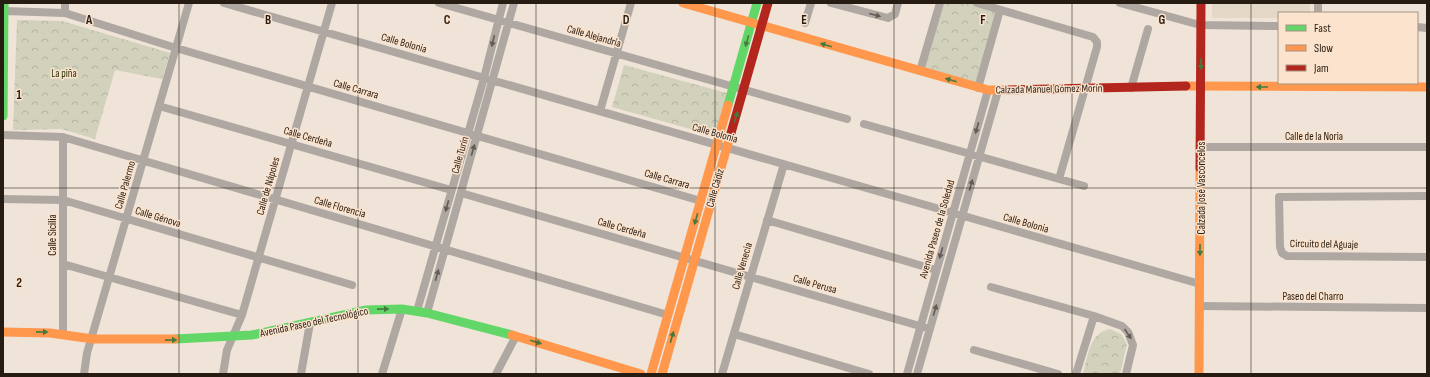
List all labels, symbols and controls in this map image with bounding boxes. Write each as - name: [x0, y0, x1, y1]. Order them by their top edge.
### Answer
- text: A: [85, 12, 93, 28]
- text: B: [265, 12, 271, 28]
- text: C: [444, 12, 451, 28]
- text: D: [623, 12, 630, 28]
- text: E: [801, 12, 807, 28]
- one-way arrow: [869, 12, 881, 18]
- text: F: [980, 12, 986, 28]
- text: G: [1159, 12, 1166, 28]
- legend: [1278, 12, 1418, 84]
- text: Fast: [1314, 21, 1331, 36]
- street label: Calle Alejandría: [565, 22, 623, 50]
- street label: Calle Bolonia: [380, 30, 428, 56]
- one-way arrow: [490, 34, 496, 47]
- one-way arrow: [744, 35, 750, 47]
- one-way arrow: [820, 41, 833, 47]
- text: Slow: [1314, 41, 1333, 56]
- one-way arrow: [1198, 58, 1204, 71]
- text: Jam: [1313, 61, 1329, 76]
- park label: La piña: [51, 67, 77, 80]
- street label: Calle Carrara: [332, 76, 380, 102]
- one-way arrow: [945, 77, 958, 83]
- street label: Calzada Manuel Gómez Morín: [996, 82, 1103, 96]
- one-way arrow: [1255, 84, 1268, 90]
- text: 1: [16, 87, 22, 103]
- one-way arrow: [733, 111, 739, 124]
- street label: Calle Bolonia: [691, 120, 739, 146]
- one-way arrow: [974, 122, 980, 134]
- street label: Calle Cerdeña: [282, 124, 334, 150]
- street label: Calle de la Noria: [1285, 130, 1343, 143]
- street label: Calle Turín: [449, 135, 472, 175]
- street label: Calzada José Vasconcelos: [1195, 142, 1208, 234]
- one-way arrow: [470, 144, 476, 156]
- street label: Calle de Nápoles: [254, 155, 283, 217]
- street label: Calle Palermo: [112, 159, 138, 211]
- street label: Calle Carrara: [643, 166, 691, 192]
- street label: Calle Cádiz: [703, 167, 727, 209]
- street label: Avenida Paseo de la Soledad: [916, 178, 957, 281]
- one-way arrow: [968, 178, 974, 190]
- street label: Calle Florencia: [313, 193, 367, 221]
- one-way arrow: [444, 201, 450, 213]
- street label: Calle Génova: [134, 204, 182, 230]
- street label: Calle Bolonia: [1002, 210, 1050, 236]
- street label: Calle Sicilia: [46, 214, 59, 256]
- one-way arrow: [693, 214, 699, 226]
- street label: Calle Cerdeña: [596, 215, 648, 241]
- street label: Circuito del Aguaje: [1290, 237, 1358, 251]
- street label: Calle Venecia: [729, 241, 755, 291]
- one-way arrow: [1197, 244, 1203, 257]
- one-way arrow: [938, 247, 944, 259]
- one-way arrow: [435, 269, 441, 281]
- street label: Calle Perusa: [792, 272, 838, 296]
- text: 2: [16, 275, 22, 291]
- street label: Paseo del Charro: [1282, 290, 1344, 303]
- one-way arrow: [933, 303, 939, 316]
- street label: Avenida Paseo del Tecnológico: [258, 304, 370, 340]
- one-way arrow: [376, 306, 389, 312]
- one-way arrow: [1124, 328, 1131, 340]
- one-way arrow: [36, 329, 48, 336]
- one-way arrow: [670, 330, 676, 343]
- one-way arrow: [165, 337, 178, 343]
- one-way arrow: [531, 339, 543, 345]

